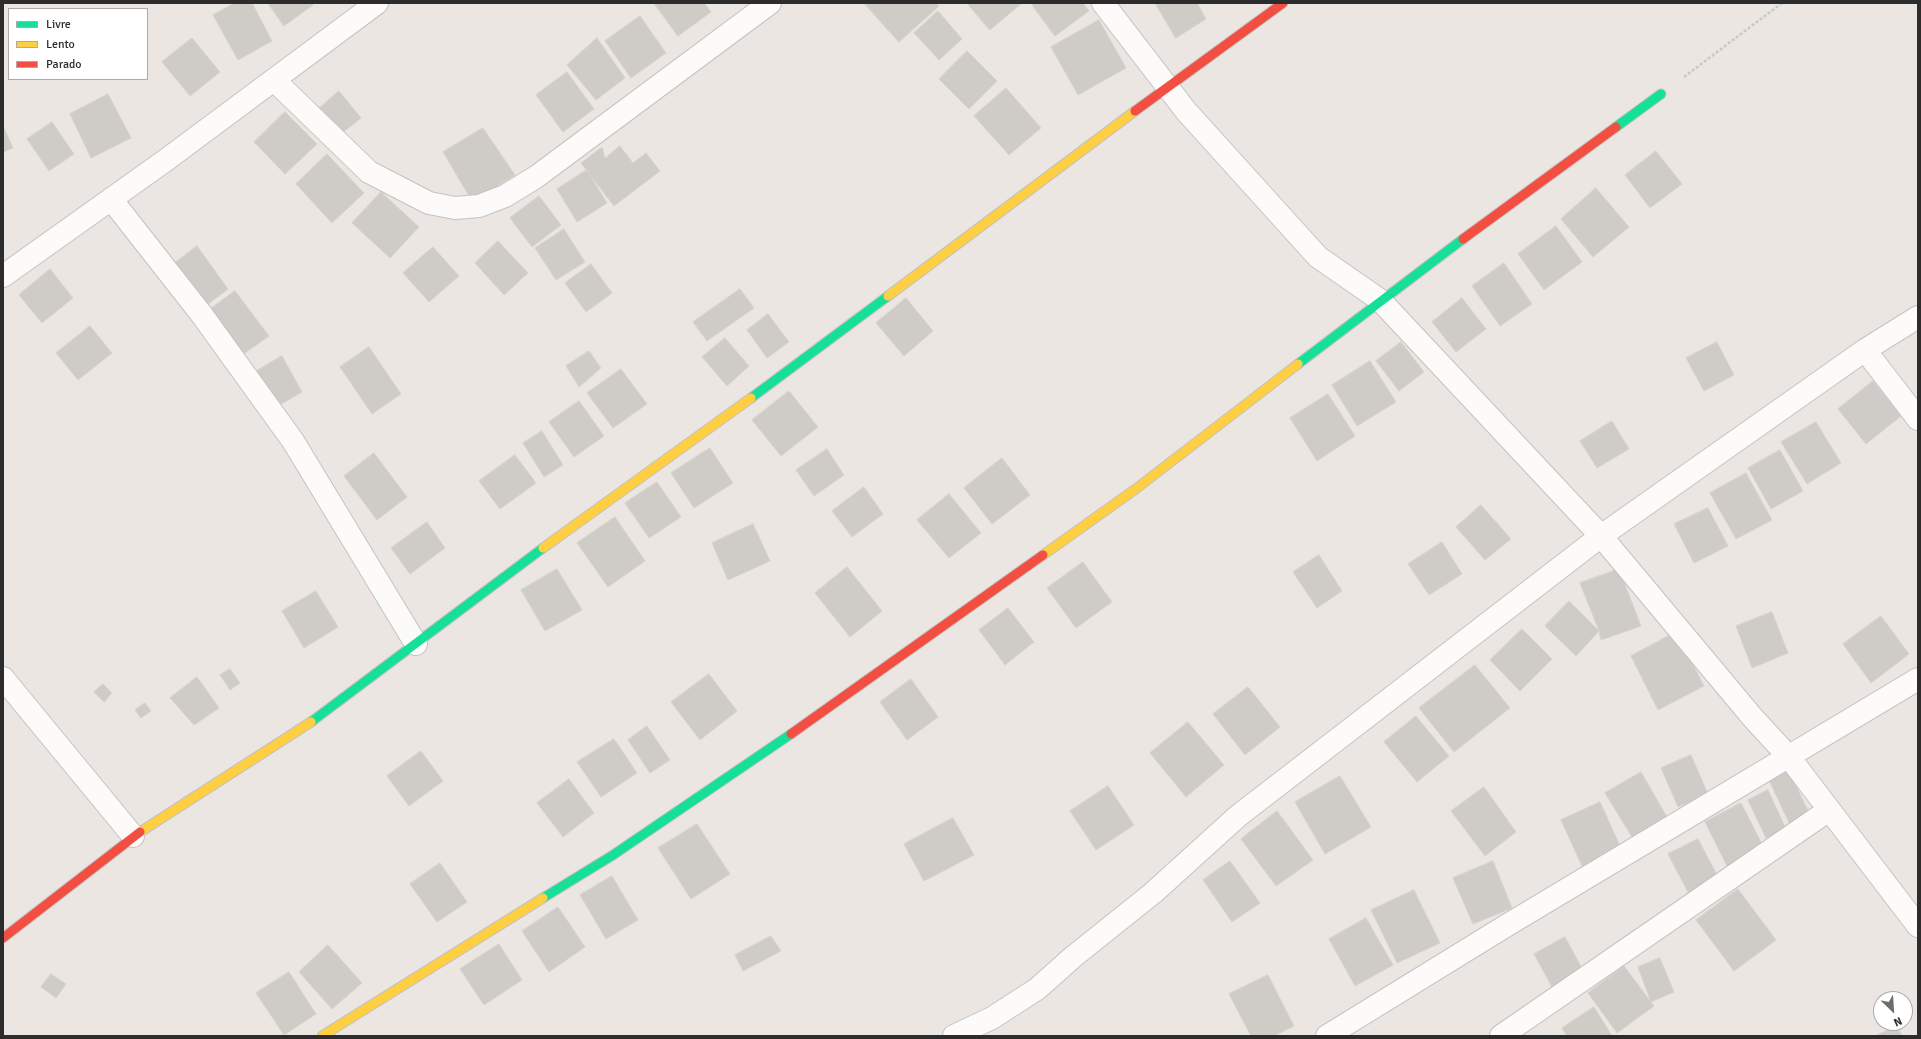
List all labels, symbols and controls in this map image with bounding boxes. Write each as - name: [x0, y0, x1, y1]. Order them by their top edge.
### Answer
- legend: [8, 8, 148, 80]
- text: Livre: [46, 17, 71, 32]
- text: Lento: [46, 37, 75, 52]
- text: Parado: [46, 57, 82, 72]
- north arrow: [1873, 991, 1913, 1031]
- text: N: [1892, 1014, 1904, 1029]

